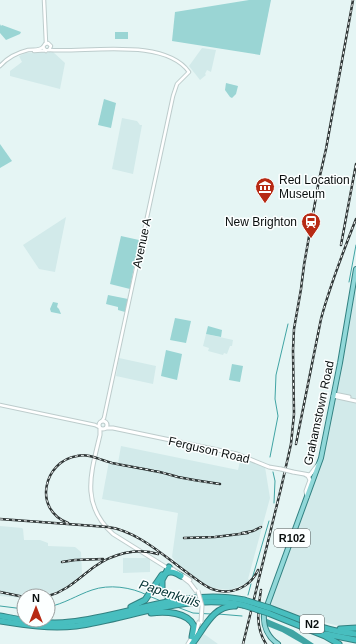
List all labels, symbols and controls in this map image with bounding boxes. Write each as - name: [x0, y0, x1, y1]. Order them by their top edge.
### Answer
- place label: Red Location Museum: [279, 173, 350, 201]
- museum icon: Red Location Museum: [254, 176, 276, 204]
- station icon: New Brighton: [300, 211, 322, 239]
- place label: New Brighton: [225, 215, 297, 229]
- street label: Avenue A: [130, 217, 154, 269]
- street label: Grahamstown Road: [301, 359, 337, 467]
- street label: Ferguson Road: [167, 434, 251, 466]
- road number: R102: [274, 529, 310, 547]
- water label: Papenkuils: [137, 577, 203, 611]
- north arrow: [16, 588, 56, 628]
- text: N: [32, 592, 40, 604]
- road number: N2: [300, 615, 324, 633]

